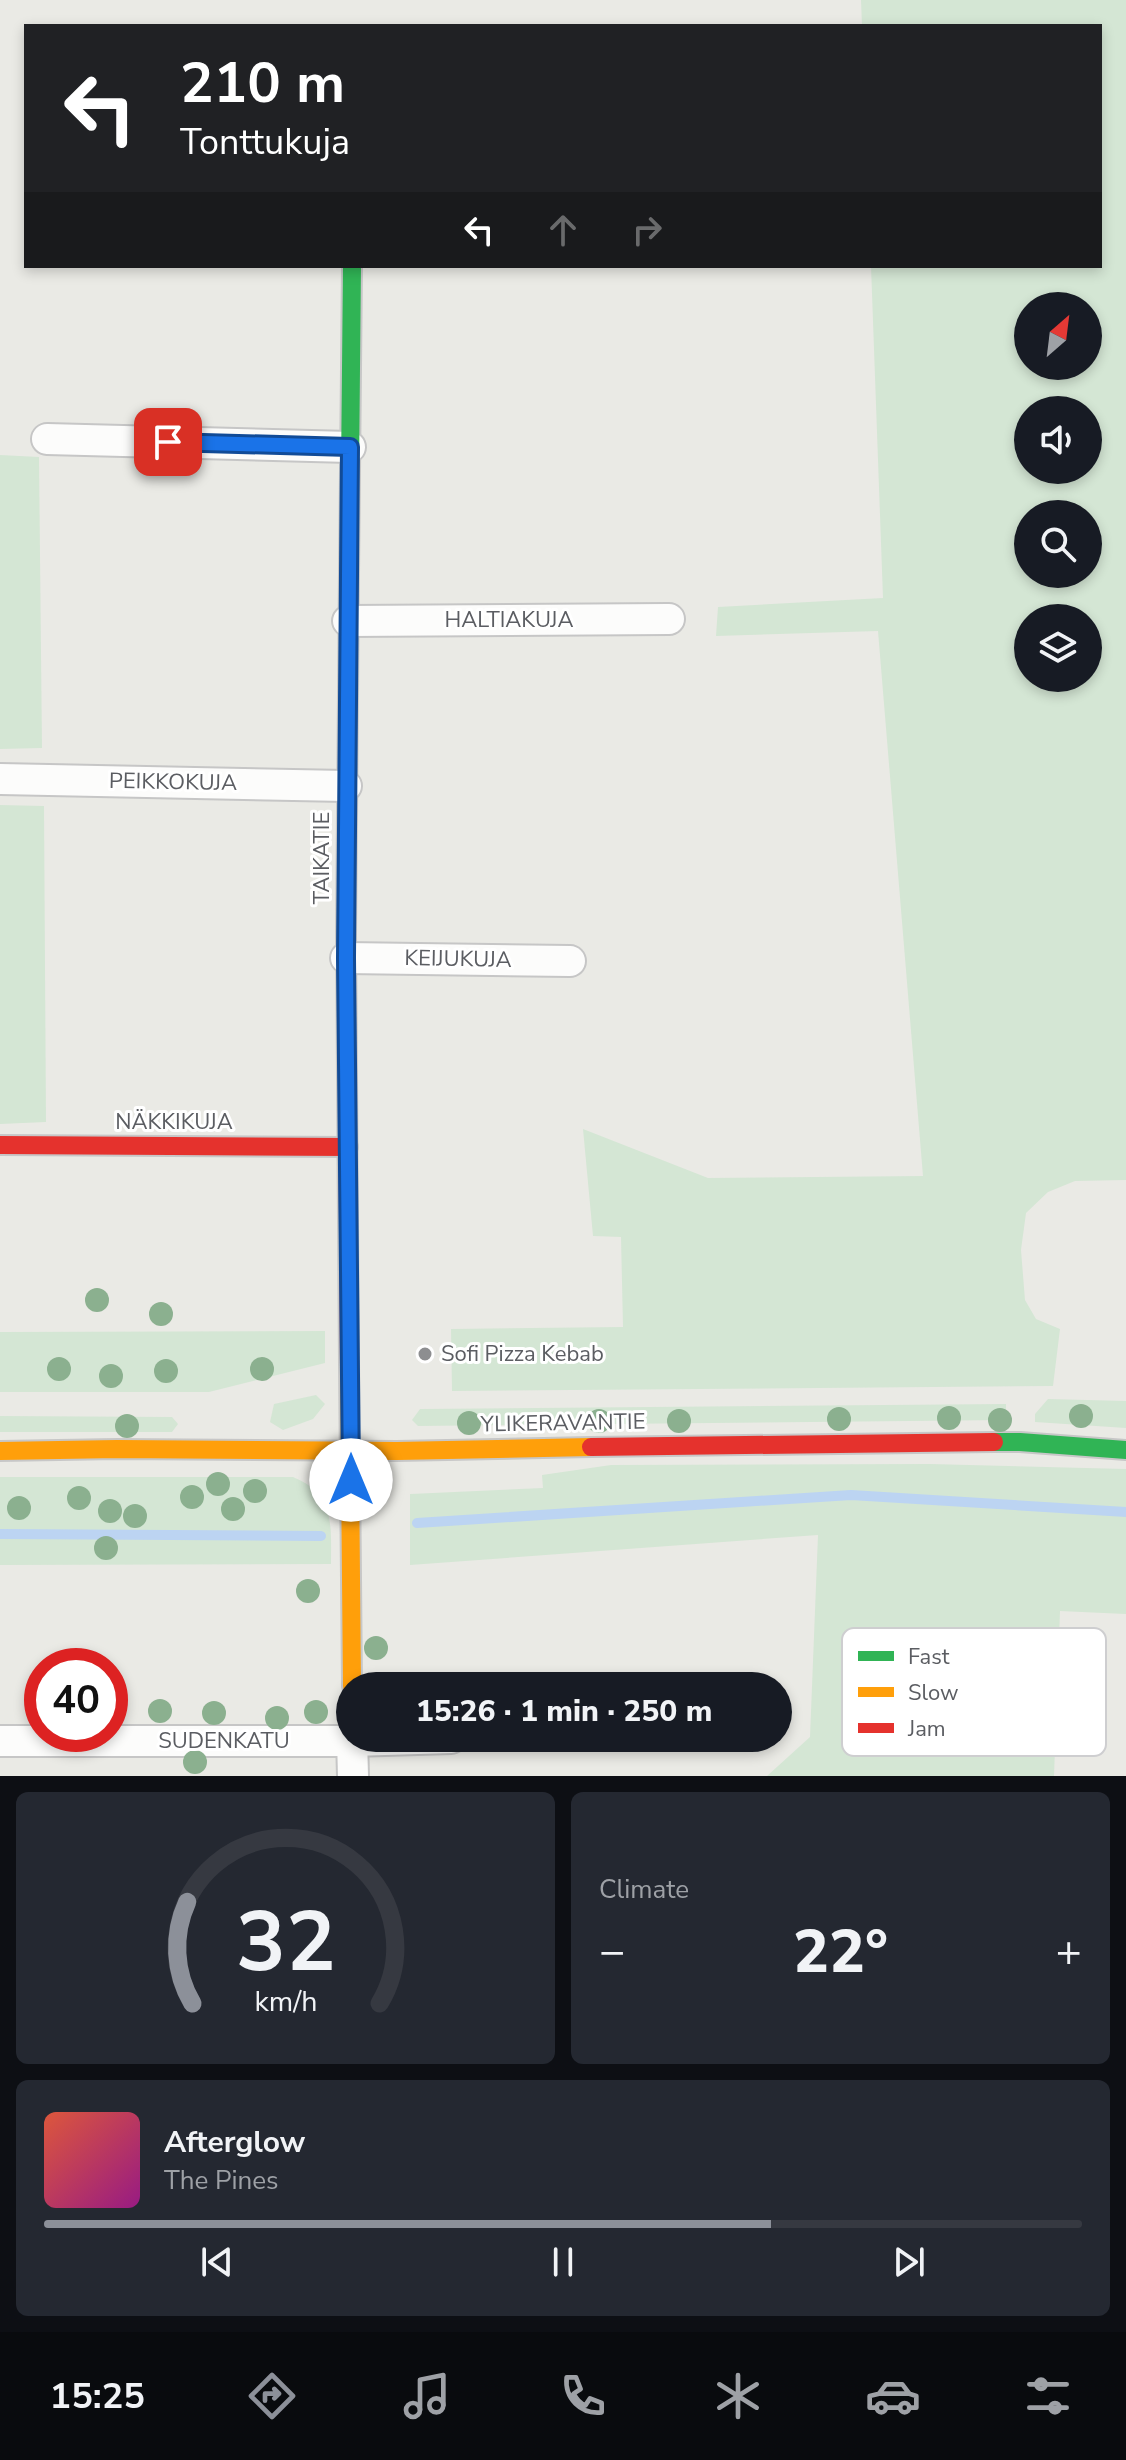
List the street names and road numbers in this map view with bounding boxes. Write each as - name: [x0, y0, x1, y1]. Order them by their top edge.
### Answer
- street label: HALTIAKUJA: [445, 605, 573, 635]
- street label: PEIKKOKUJA: [109, 766, 237, 798]
- street label: TAIKATIE: [307, 812, 337, 904]
- street label: KEIJUKUJA: [404, 943, 512, 975]
- street label: NÄKKIKUJA: [115, 1107, 233, 1137]
- street label: YLIKERAVANTIE: [479, 1407, 646, 1439]
- street label: SUDENKATU: [158, 1726, 290, 1756]

